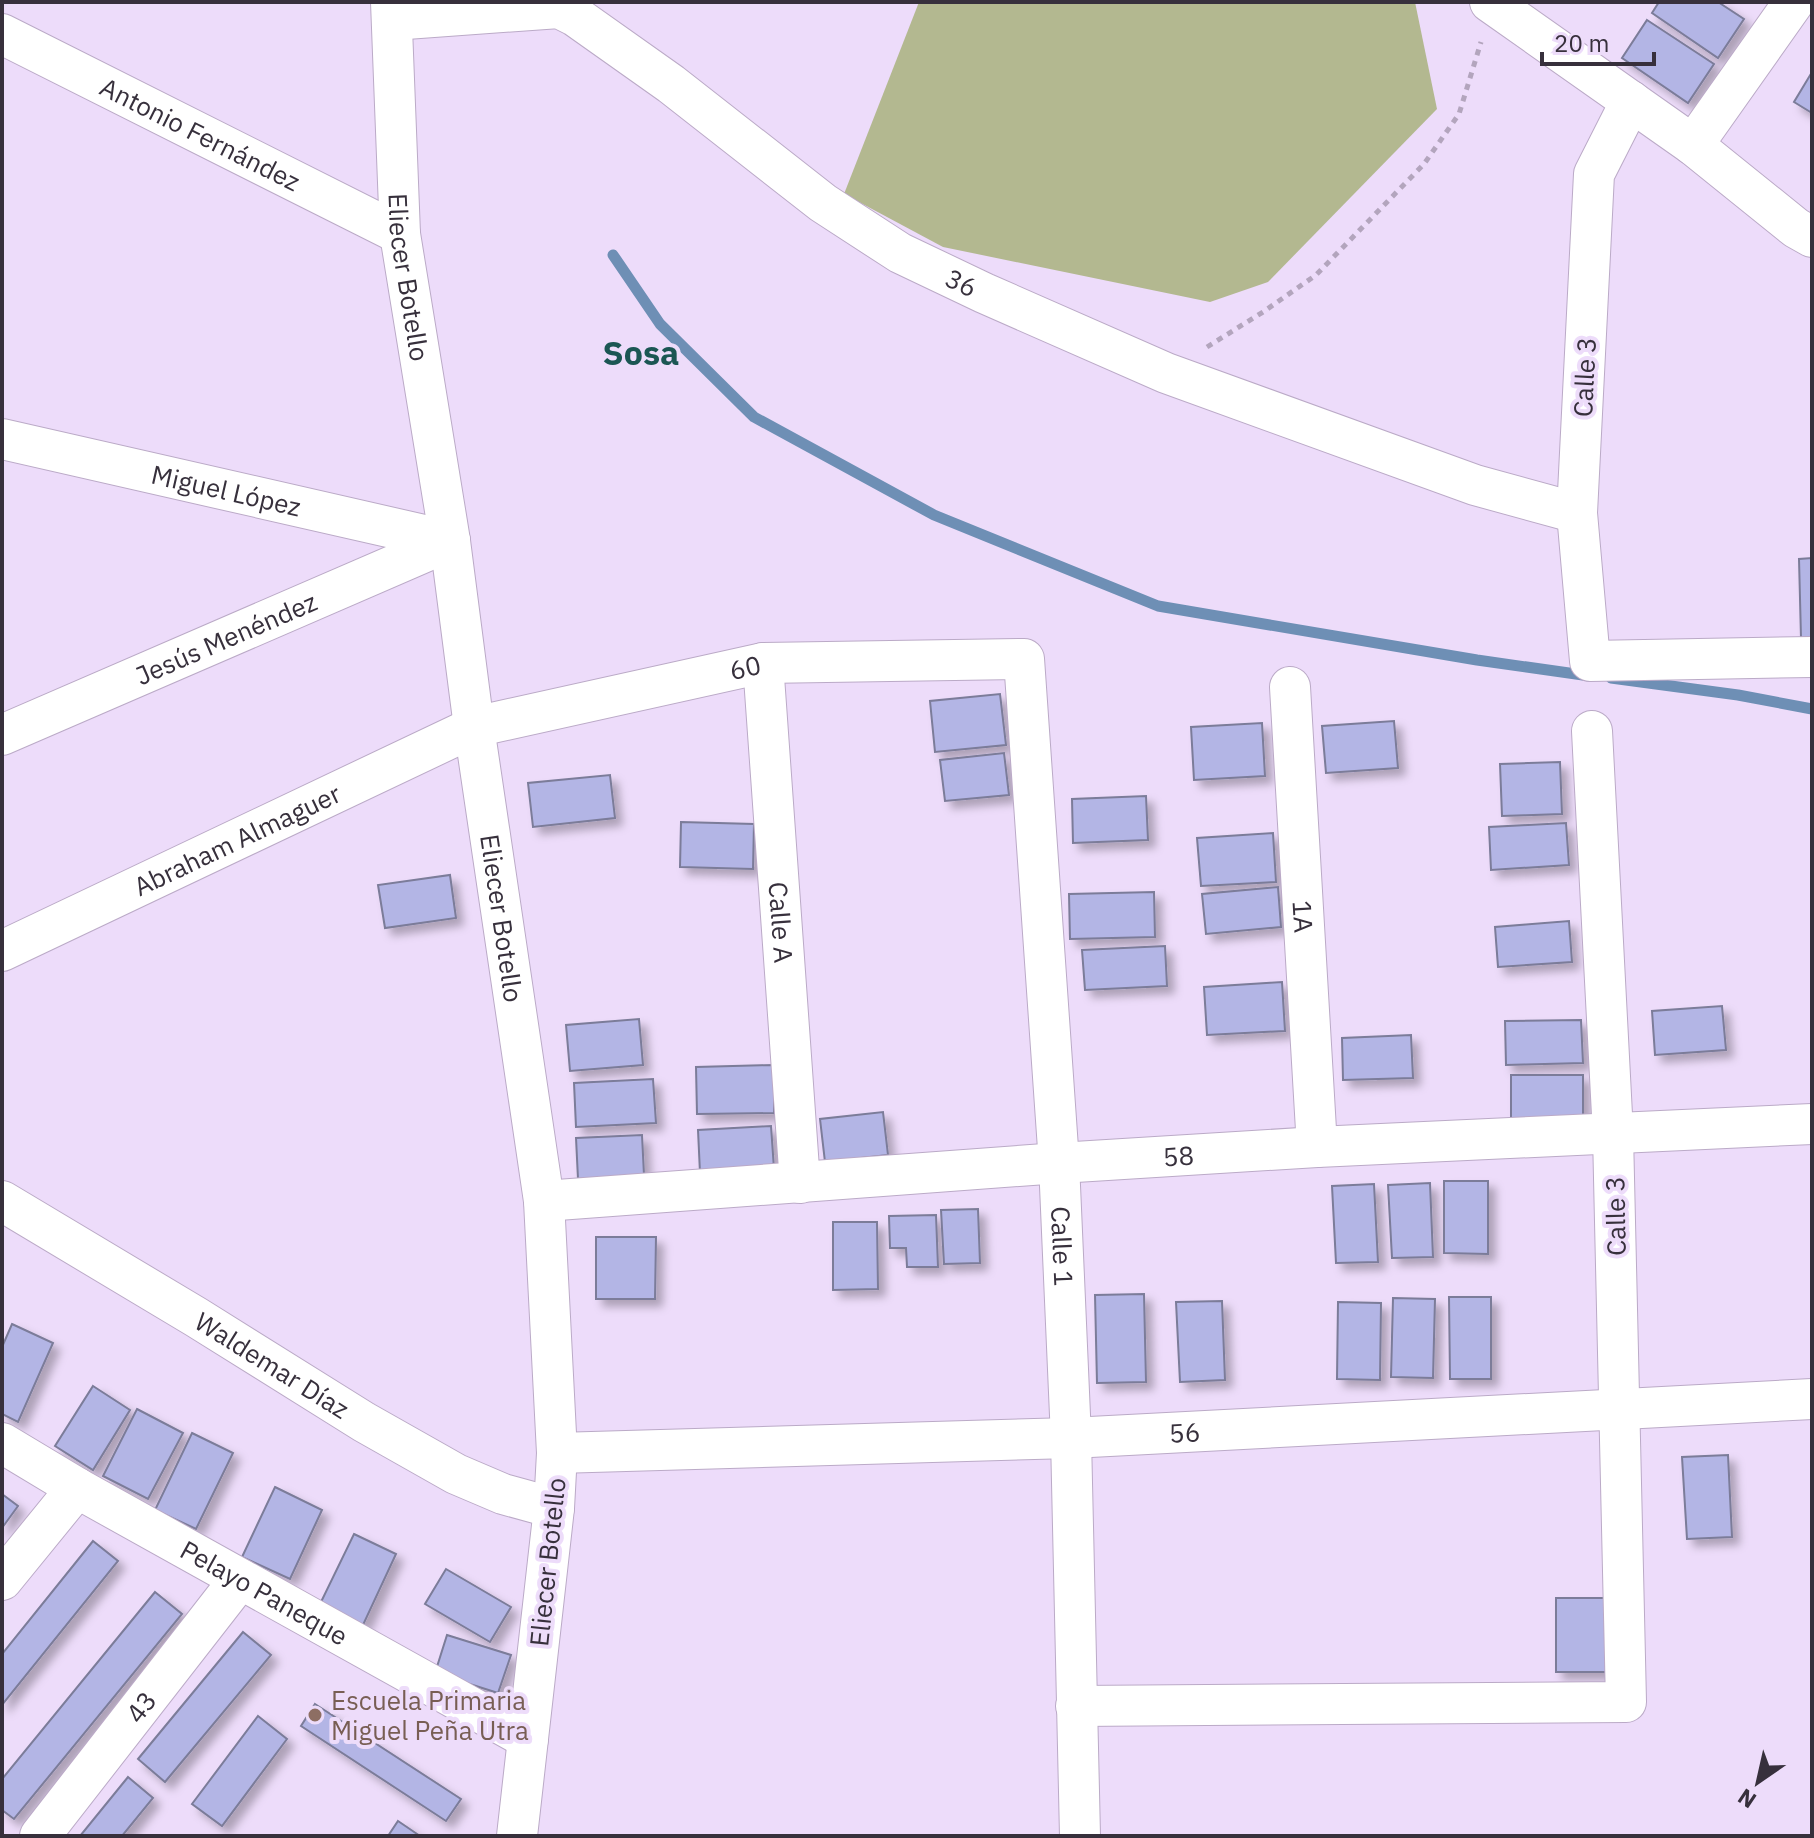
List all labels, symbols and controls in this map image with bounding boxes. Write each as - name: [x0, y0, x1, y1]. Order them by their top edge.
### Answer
- scale bar: [1542, 16, 1654, 66]
- text: 20 m: [1554, 27, 1609, 59]
- street label: Antonio Fernández: [95, 69, 306, 198]
- street label: Eliecer Botello: [381, 193, 437, 364]
- street label: 36: [940, 260, 983, 304]
- district label: Sosa: [603, 330, 679, 374]
- street label: Calle 3: [1565, 336, 1603, 418]
- street label: Miguel López: [148, 457, 304, 524]
- street label: Jesús Menéndez: [130, 584, 322, 692]
- street label: 60: [726, 647, 764, 687]
- street label: Abraham Almaguer: [128, 776, 346, 903]
- street label: Eliecer Botello: [473, 832, 531, 1004]
- street label: Calle A: [762, 881, 801, 964]
- street label: 1A: [1286, 899, 1321, 934]
- street label: 58: [1162, 1138, 1195, 1174]
- street label: Calle 3: [1597, 1176, 1633, 1256]
- street label: Calle 1: [1044, 1205, 1081, 1287]
- street label: Waldemar Díaz: [189, 1304, 356, 1426]
- street label: 56: [1168, 1414, 1201, 1450]
- street label: Eliecer Botello: [521, 1476, 573, 1648]
- street label: Pelayo Paneque: [175, 1532, 354, 1653]
- place label: Escuela Primaria Miguel Peña Utra: [331, 1683, 529, 1747]
- street label: 43: [118, 1684, 164, 1729]
- marker: Escuela Primaria Miguel Peña Utra: [306, 1706, 324, 1724]
- north arrow: [1718, 1742, 1798, 1822]
- text: N: [1732, 1783, 1761, 1815]

